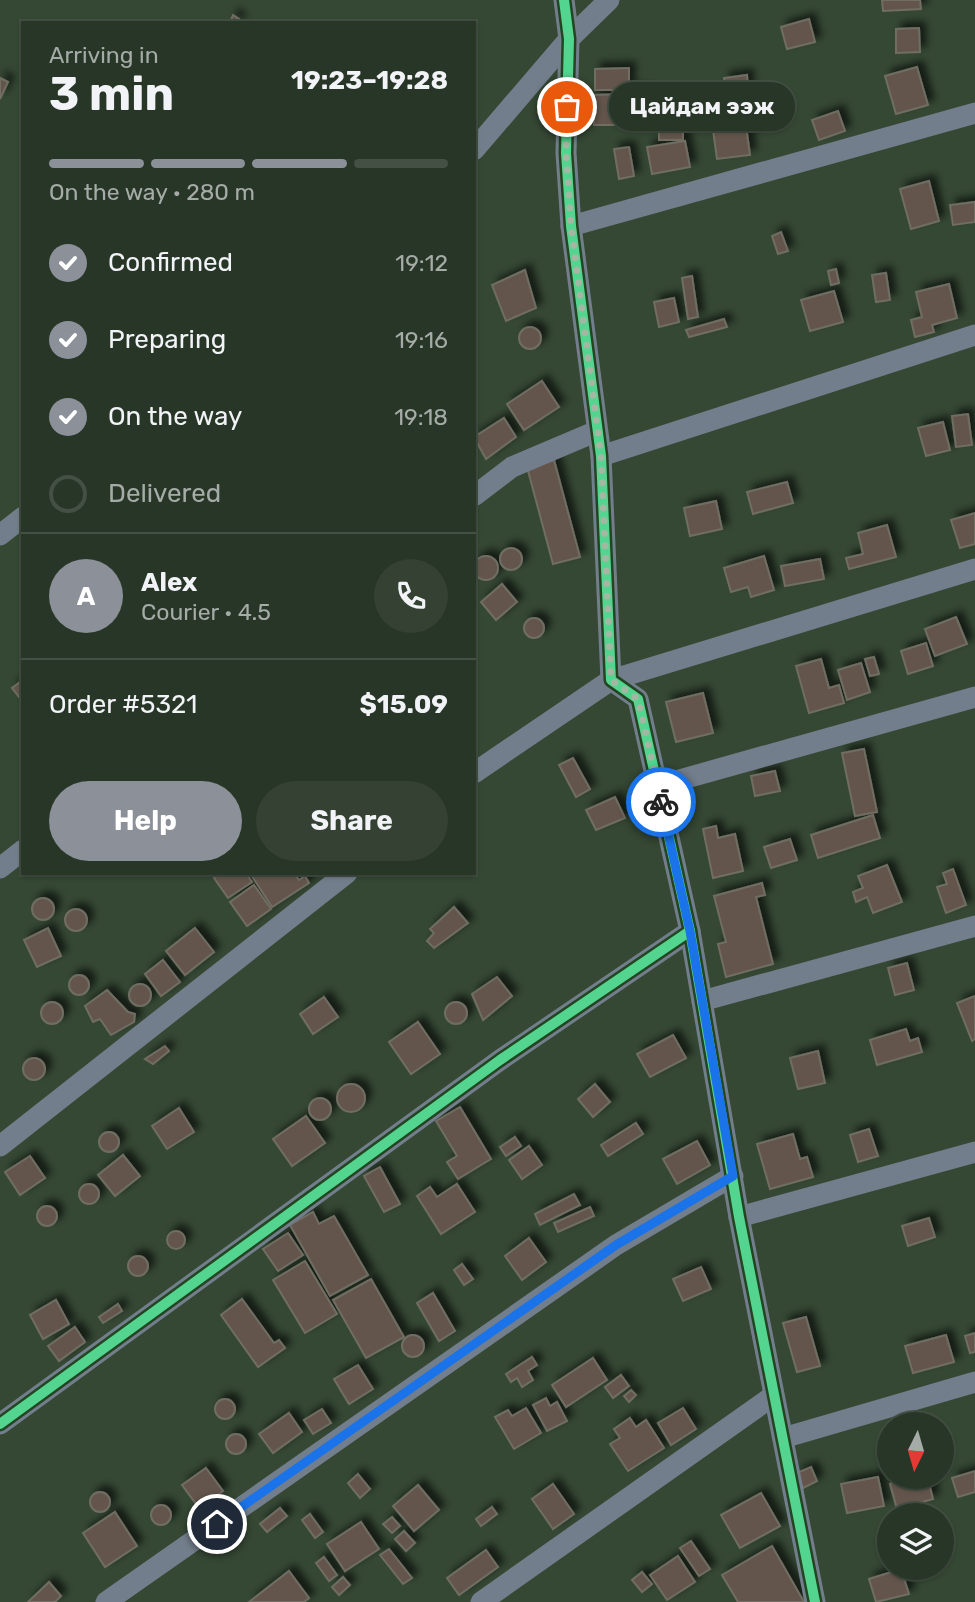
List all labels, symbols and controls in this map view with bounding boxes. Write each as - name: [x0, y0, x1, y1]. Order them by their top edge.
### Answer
- text: Arriving in: [49, 41, 159, 69]
- text: 19:23–19:28: [291, 65, 448, 96]
- text: 3 min: [49, 67, 174, 122]
- pin: [537, 77, 597, 137]
- callout: Цайдам ээж: [609, 82, 794, 132]
- icon: bag: [548, 88, 586, 126]
- text: Цайдам ээж: [630, 92, 774, 120]
- text: On the way · 280 m: [49, 178, 255, 206]
- icon: check: [49, 244, 87, 282]
- text: Confirmed: [108, 247, 233, 278]
- text: 19:12: [395, 249, 448, 277]
- icon: check: [49, 321, 87, 359]
- text: Preparing: [108, 324, 226, 355]
- text: 19:16: [395, 326, 448, 354]
- icon: check: [49, 398, 87, 436]
- text: On the way: [108, 401, 242, 432]
- text: 19:18: [394, 403, 448, 431]
- text: Delivered: [108, 478, 221, 509]
- button: phone: [374, 559, 448, 633]
- text: Alex: [141, 567, 197, 598]
- text: A: [77, 581, 95, 612]
- text: Courier · 4.5: [141, 598, 271, 626]
- text: Order #5321: [49, 689, 197, 720]
- text: $15.09: [359, 689, 448, 720]
- courier: [626, 767, 696, 837]
- button: Help: [49, 781, 242, 861]
- button: Share: [256, 781, 448, 861]
- icon: bike: [642, 783, 680, 821]
- north arrow: [877, 1412, 954, 1489]
- map controls: [877, 1412, 954, 1580]
- pin: [187, 1494, 247, 1554]
- button: layers: [877, 1503, 954, 1580]
- icon: home: [198, 1505, 236, 1543]

